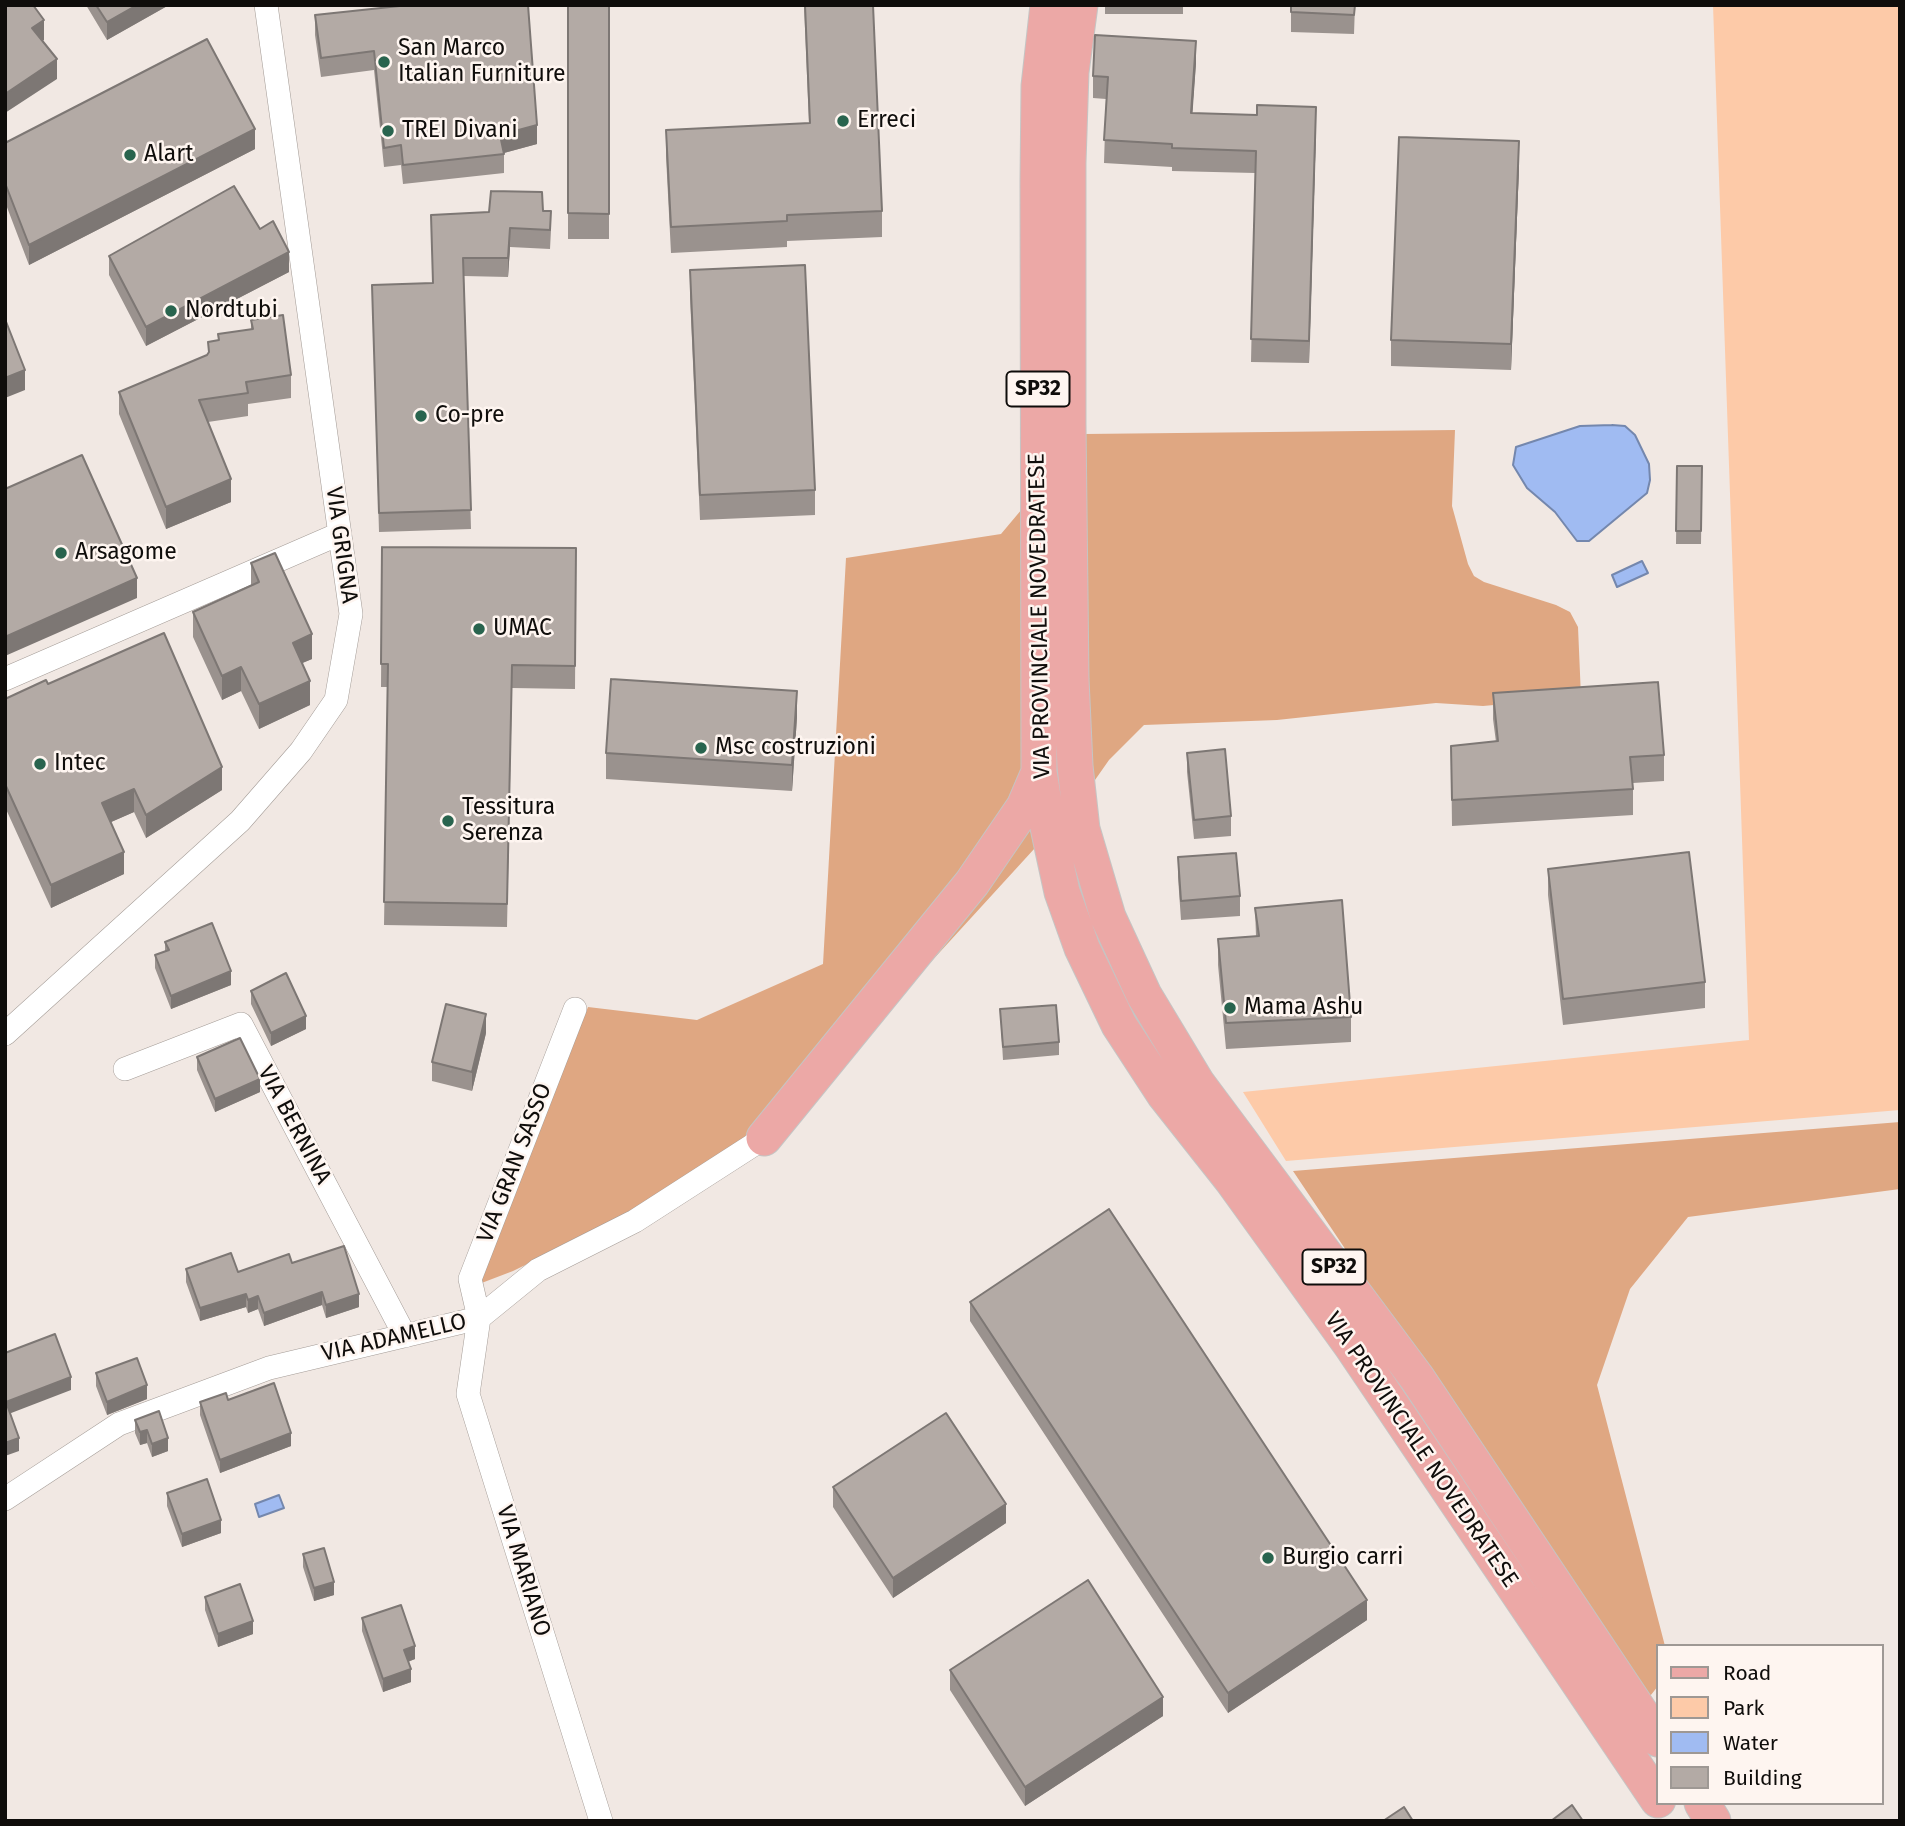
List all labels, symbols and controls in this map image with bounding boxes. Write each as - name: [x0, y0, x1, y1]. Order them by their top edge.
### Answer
- place label: San Marco Italian Furniture: [398, 35, 566, 89]
- marker: San Marco Italian Furniture: [376, 54, 392, 70]
- place label: Erreci: [857, 107, 916, 135]
- marker: Erreci: [835, 113, 851, 129]
- place label: TREI Divani: [402, 117, 518, 145]
- marker: TREI Divani: [380, 123, 396, 139]
- place label: Alart: [144, 141, 193, 169]
- marker: Alart: [122, 147, 138, 163]
- place label: Nordtubi: [185, 297, 278, 325]
- marker: Nordtubi: [163, 303, 179, 319]
- road number: SP32: [1006, 372, 1070, 406]
- place label: Co-pre: [435, 402, 505, 430]
- marker: Co-pre: [413, 408, 429, 424]
- street label: VIA PROVINCIALE NOVEDRATESE: [1023, 453, 1057, 779]
- street label: VIA GRIGNA: [319, 485, 363, 605]
- place label: Arsagome: [75, 539, 177, 567]
- marker: Arsagome: [53, 545, 69, 561]
- place label: UMAC: [493, 615, 552, 643]
- marker: UMAC: [471, 621, 487, 637]
- place label: Msc costruzioni: [715, 734, 876, 762]
- marker: Msc costruzioni: [693, 740, 709, 756]
- place label: Intec: [54, 750, 106, 778]
- marker: Intec: [32, 756, 48, 772]
- place label: Tessitura Serenza: [462, 794, 555, 848]
- marker: Tessitura Serenza: [440, 813, 456, 829]
- place label: Mama Ashu: [1244, 994, 1364, 1022]
- marker: Mama Ashu: [1222, 1000, 1238, 1016]
- street label: VIA BERNINA: [251, 1061, 337, 1189]
- street label: VIA GRAN SASSO: [472, 1079, 558, 1247]
- road number: SP32: [1302, 1250, 1366, 1284]
- street label: VIA PROVINCIALE NOVEDRATESE: [1318, 1307, 1524, 1593]
- street label: VIA ADAMELLO: [319, 1308, 469, 1368]
- street label: VIA MARIANO: [490, 1502, 556, 1640]
- place label: Burgio carri: [1282, 1544, 1403, 1572]
- marker: Burgio carri: [1260, 1550, 1276, 1566]
- legend: [1657, 1644, 1884, 1805]
- text: Road: [1723, 1660, 1771, 1686]
- text: Park: [1723, 1695, 1764, 1721]
- text: Water: [1723, 1730, 1778, 1756]
- text: Building: [1723, 1765, 1802, 1791]

